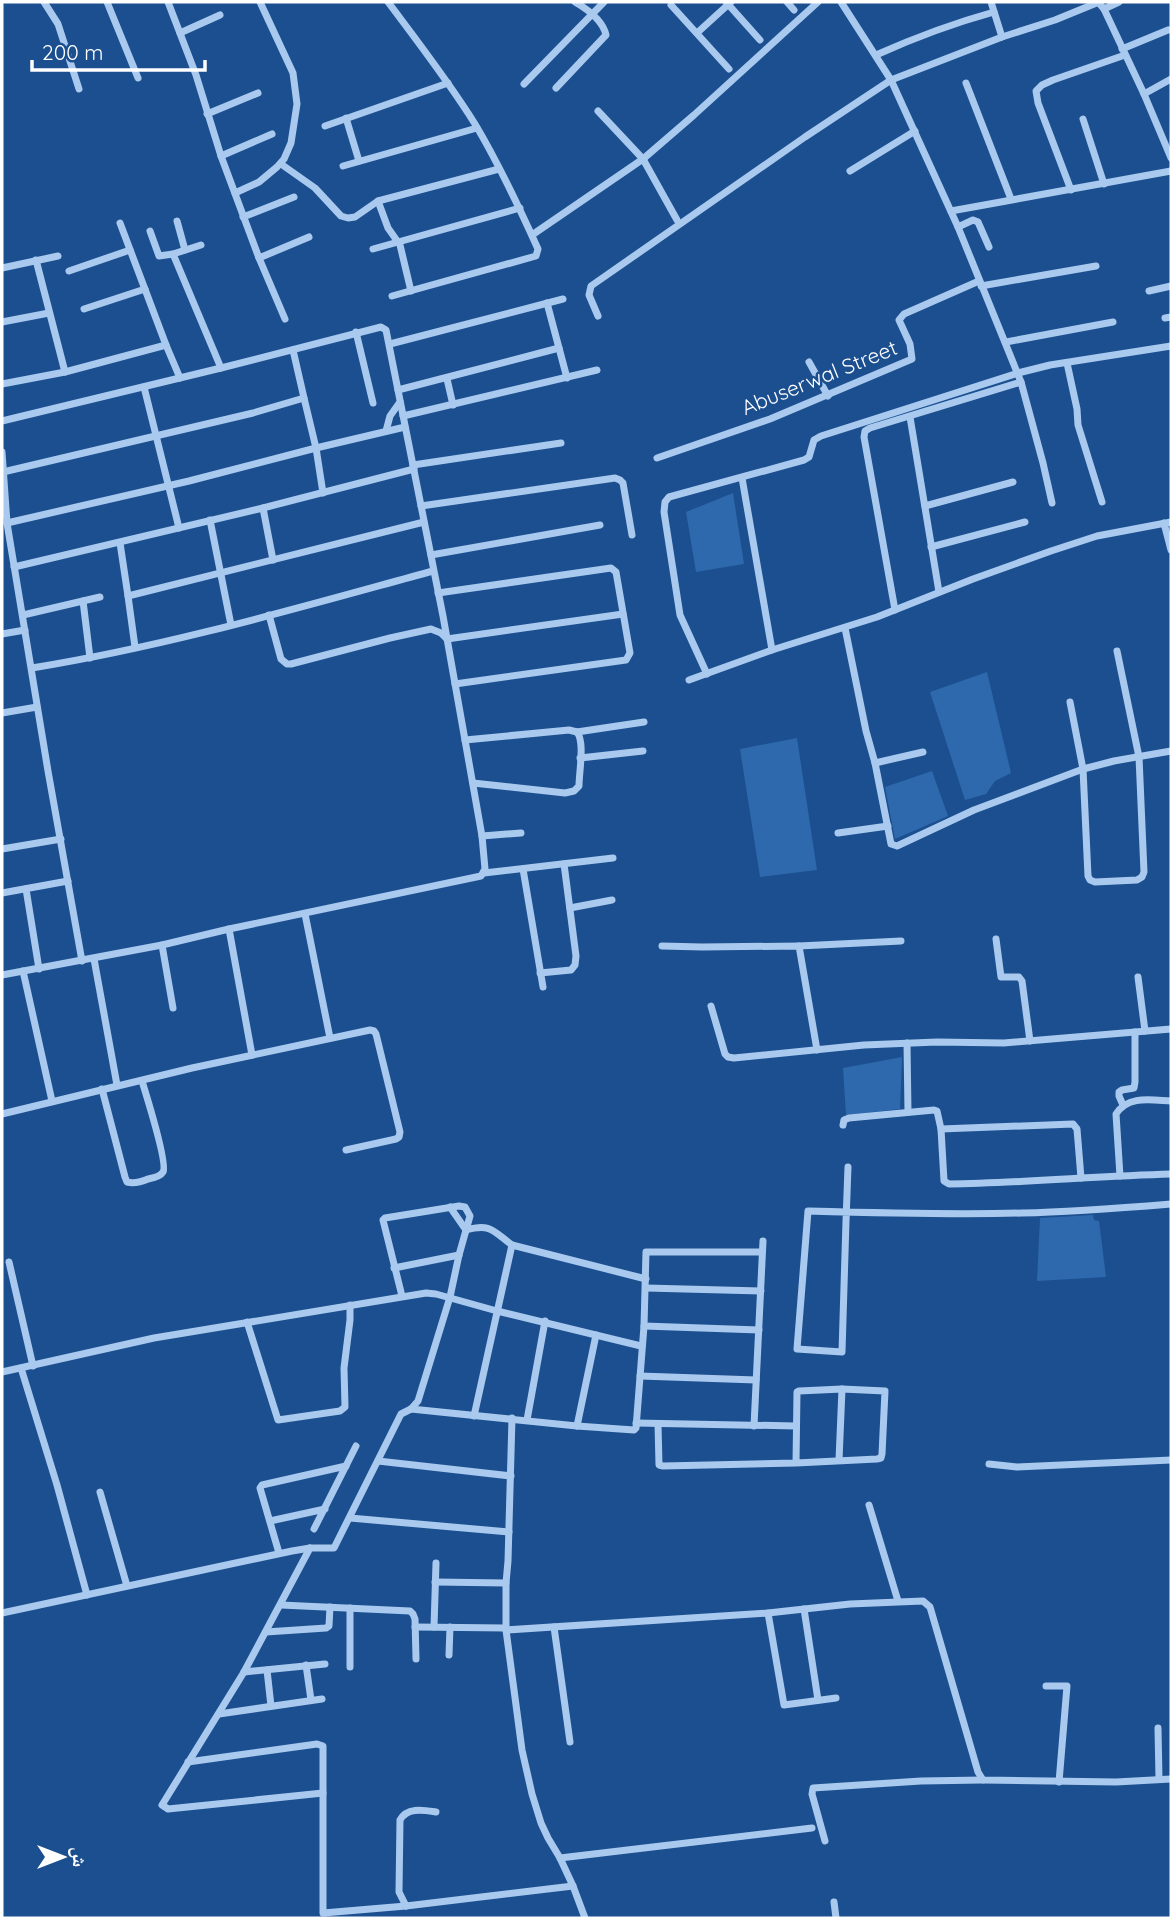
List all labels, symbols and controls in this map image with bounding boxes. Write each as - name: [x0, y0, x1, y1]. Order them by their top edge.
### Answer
- scale bar: [32, 28, 205, 72]
- text: 200 m: [42, 39, 104, 65]
- street label: Abuserwal Street: [737, 334, 901, 420]
- north arrow: [28, 1822, 98, 1892]
- text: ش: [68, 1847, 92, 1867]

